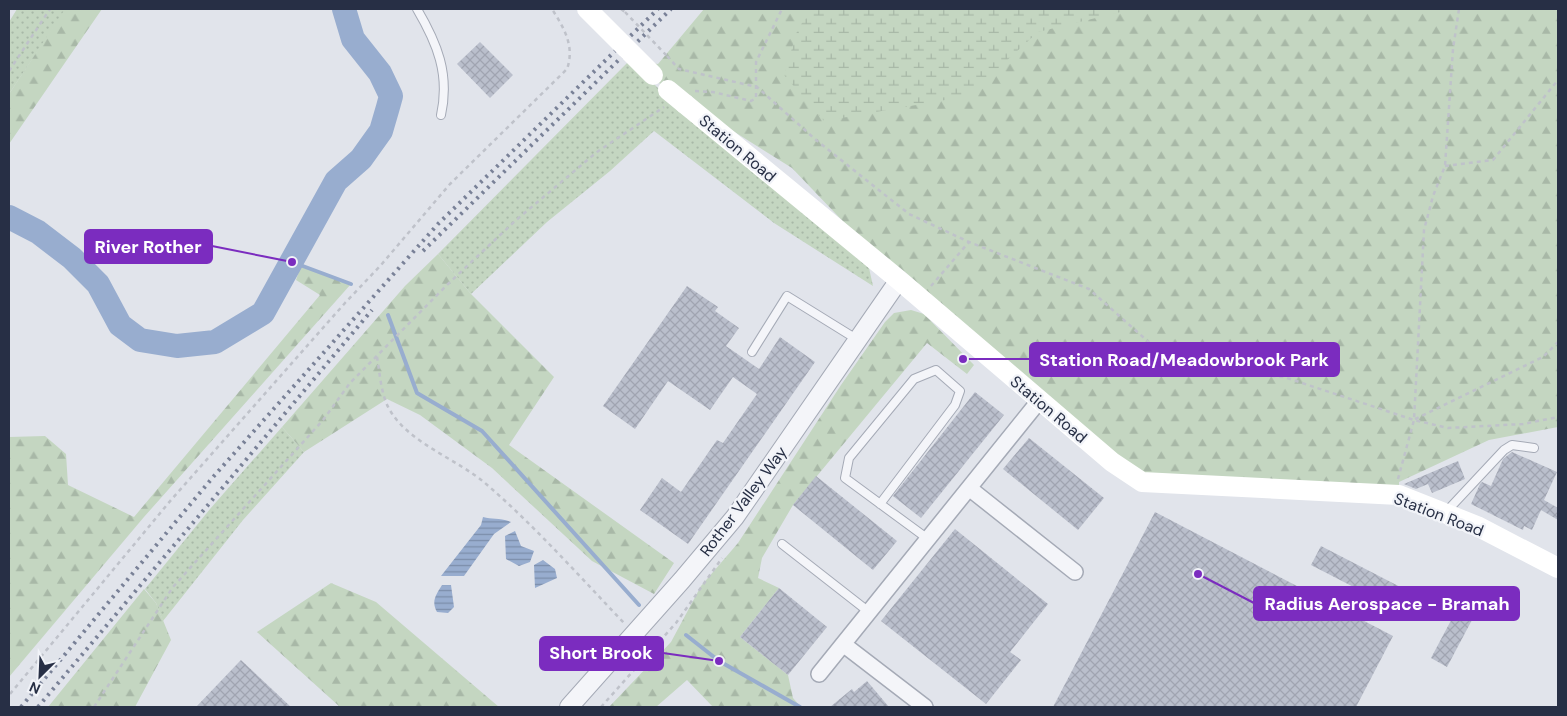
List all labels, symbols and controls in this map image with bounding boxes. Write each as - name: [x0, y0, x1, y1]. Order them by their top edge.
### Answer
- street label: Station Road: [695, 110, 781, 187]
- callout: River Rother: [85, 230, 212, 263]
- text: River Rother: [94, 235, 202, 259]
- callout: Station Road/Meadowbrook Park: [1030, 343, 1339, 376]
- text: Station Road/Meadowbrook Park: [1039, 348, 1329, 372]
- street label: Station Road: [1006, 371, 1092, 448]
- street label: Rother Valley Way: [695, 442, 792, 561]
- street label: Station Road: [1391, 488, 1487, 541]
- callout: Radius Aerospace - Bramah: [1254, 587, 1519, 620]
- text: Radius Aerospace - Bramah: [1264, 592, 1510, 616]
- callout: Short Brook: [540, 637, 663, 670]
- text: Short Brook: [549, 641, 653, 665]
- north arrow: [15, 651, 65, 701]
- text: N: [26, 678, 43, 698]

